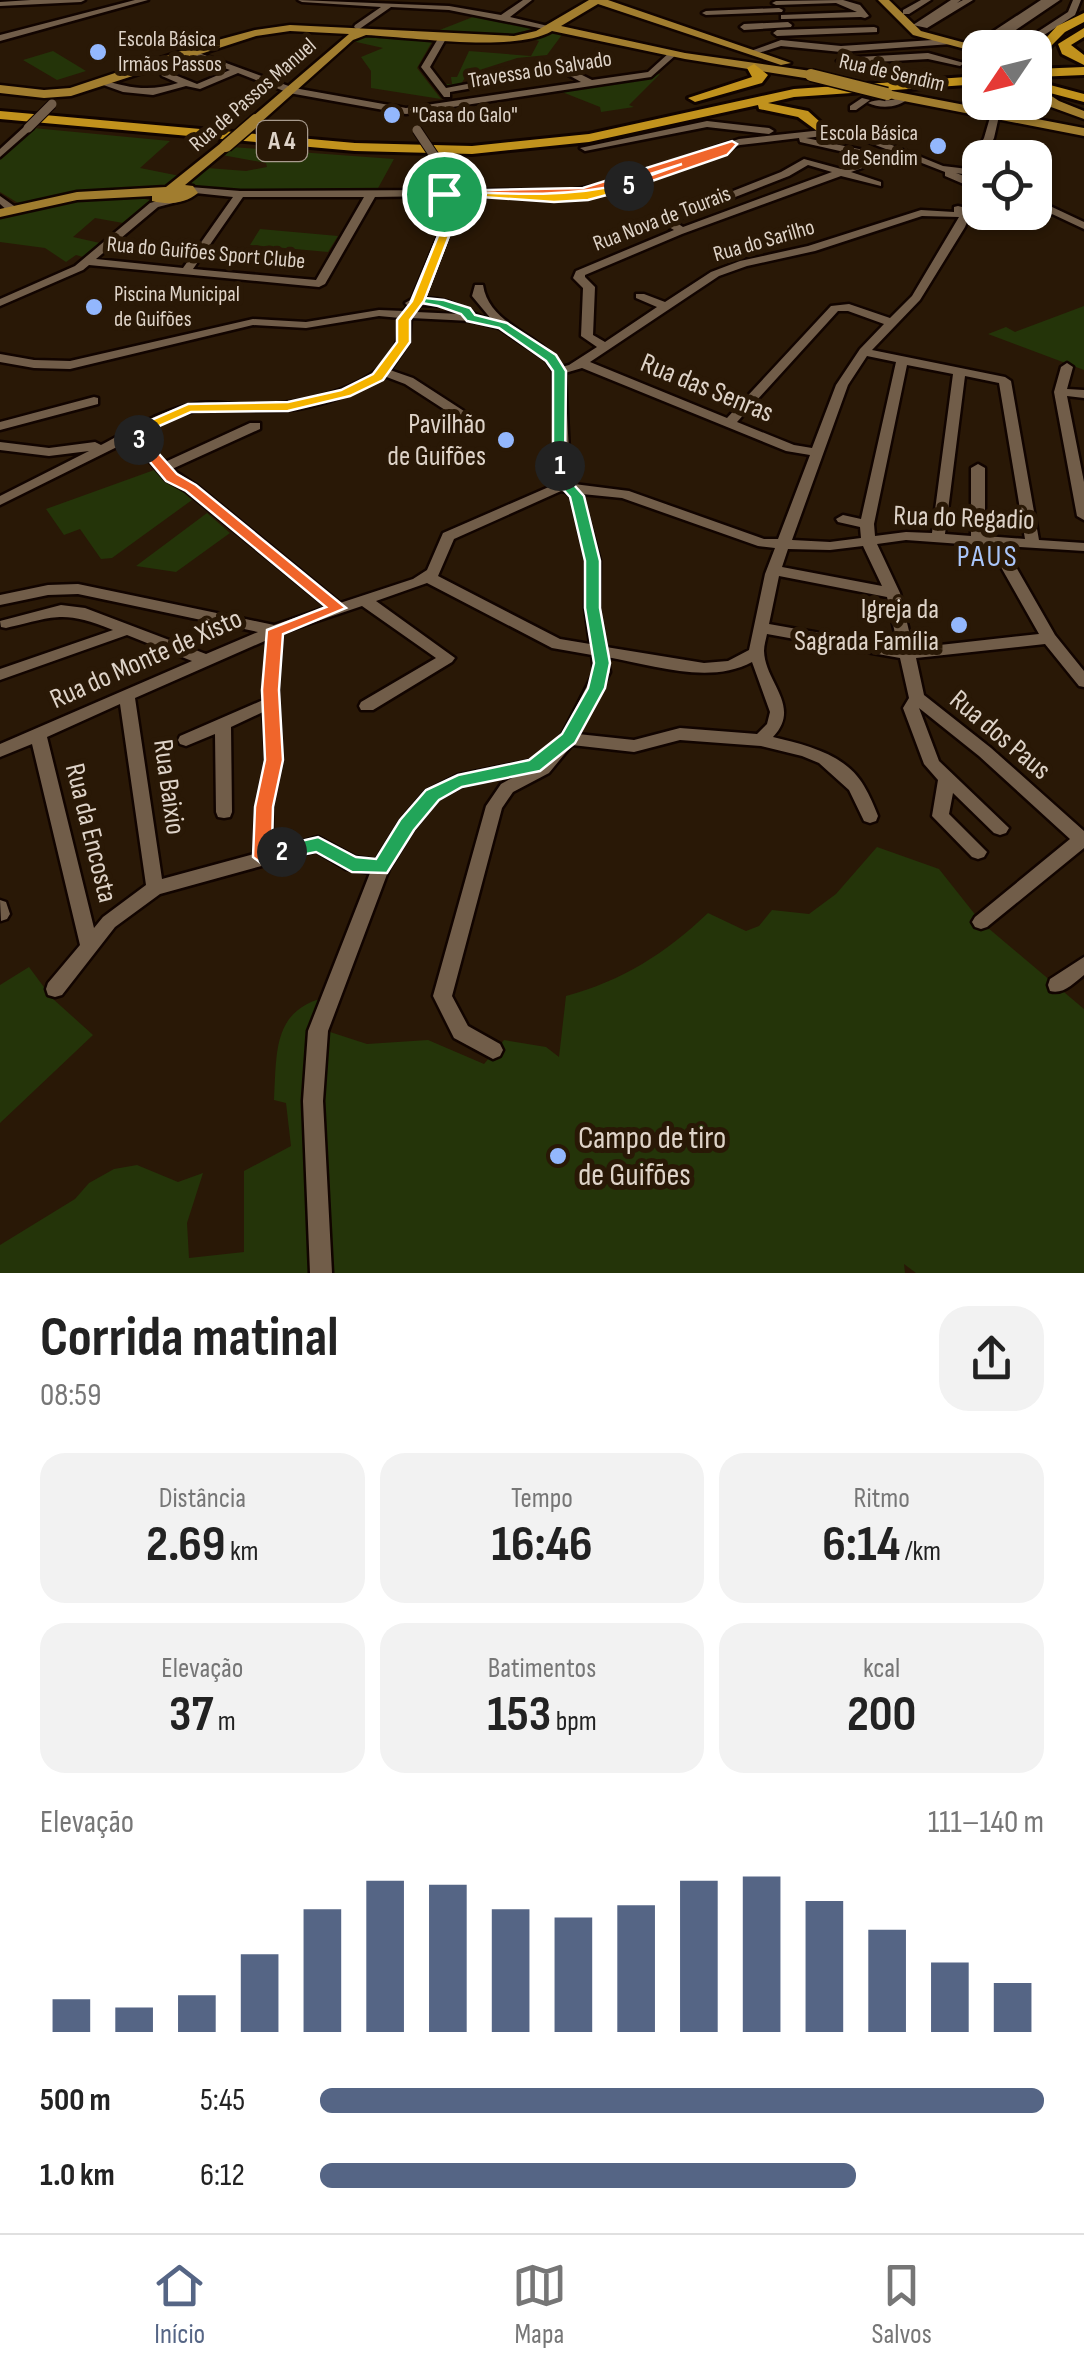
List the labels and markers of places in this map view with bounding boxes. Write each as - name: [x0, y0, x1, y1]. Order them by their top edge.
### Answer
- place label: Escola Básica Irmãos Passos: [118, 26, 222, 78]
- marker: Escola Básica Irmãos Passos: [87, 41, 109, 63]
- place label: "Casa do Galo": [412, 102, 518, 129]
- marker: "Casa do Galo": [381, 104, 403, 126]
- place label: Escola Básica de Sendim: [820, 120, 918, 172]
- marker: Escola Básica de Sendim: [927, 135, 949, 157]
- pin: [402, 152, 487, 237]
- pin: 5: [604, 161, 654, 211]
- place label: Piscina Municipal de Guifões: [114, 281, 240, 333]
- marker: Piscina Municipal de Guifões: [83, 296, 105, 318]
- place label: Pavilhão de Guifões: [387, 408, 486, 473]
- pin: 3: [114, 415, 164, 465]
- marker: Pavilhão de Guifões: [495, 429, 517, 451]
- pin: 1: [535, 441, 585, 491]
- place label: Igreja da Sagrada Família: [794, 593, 939, 658]
- marker: Igreja da Sagrada Família: [948, 614, 970, 636]
- pin: 2: [257, 827, 307, 877]
- place label: Campo de tiro de Guifões: [578, 1119, 726, 1195]
- marker: Campo de tiro de Guifões: [547, 1145, 569, 1167]

